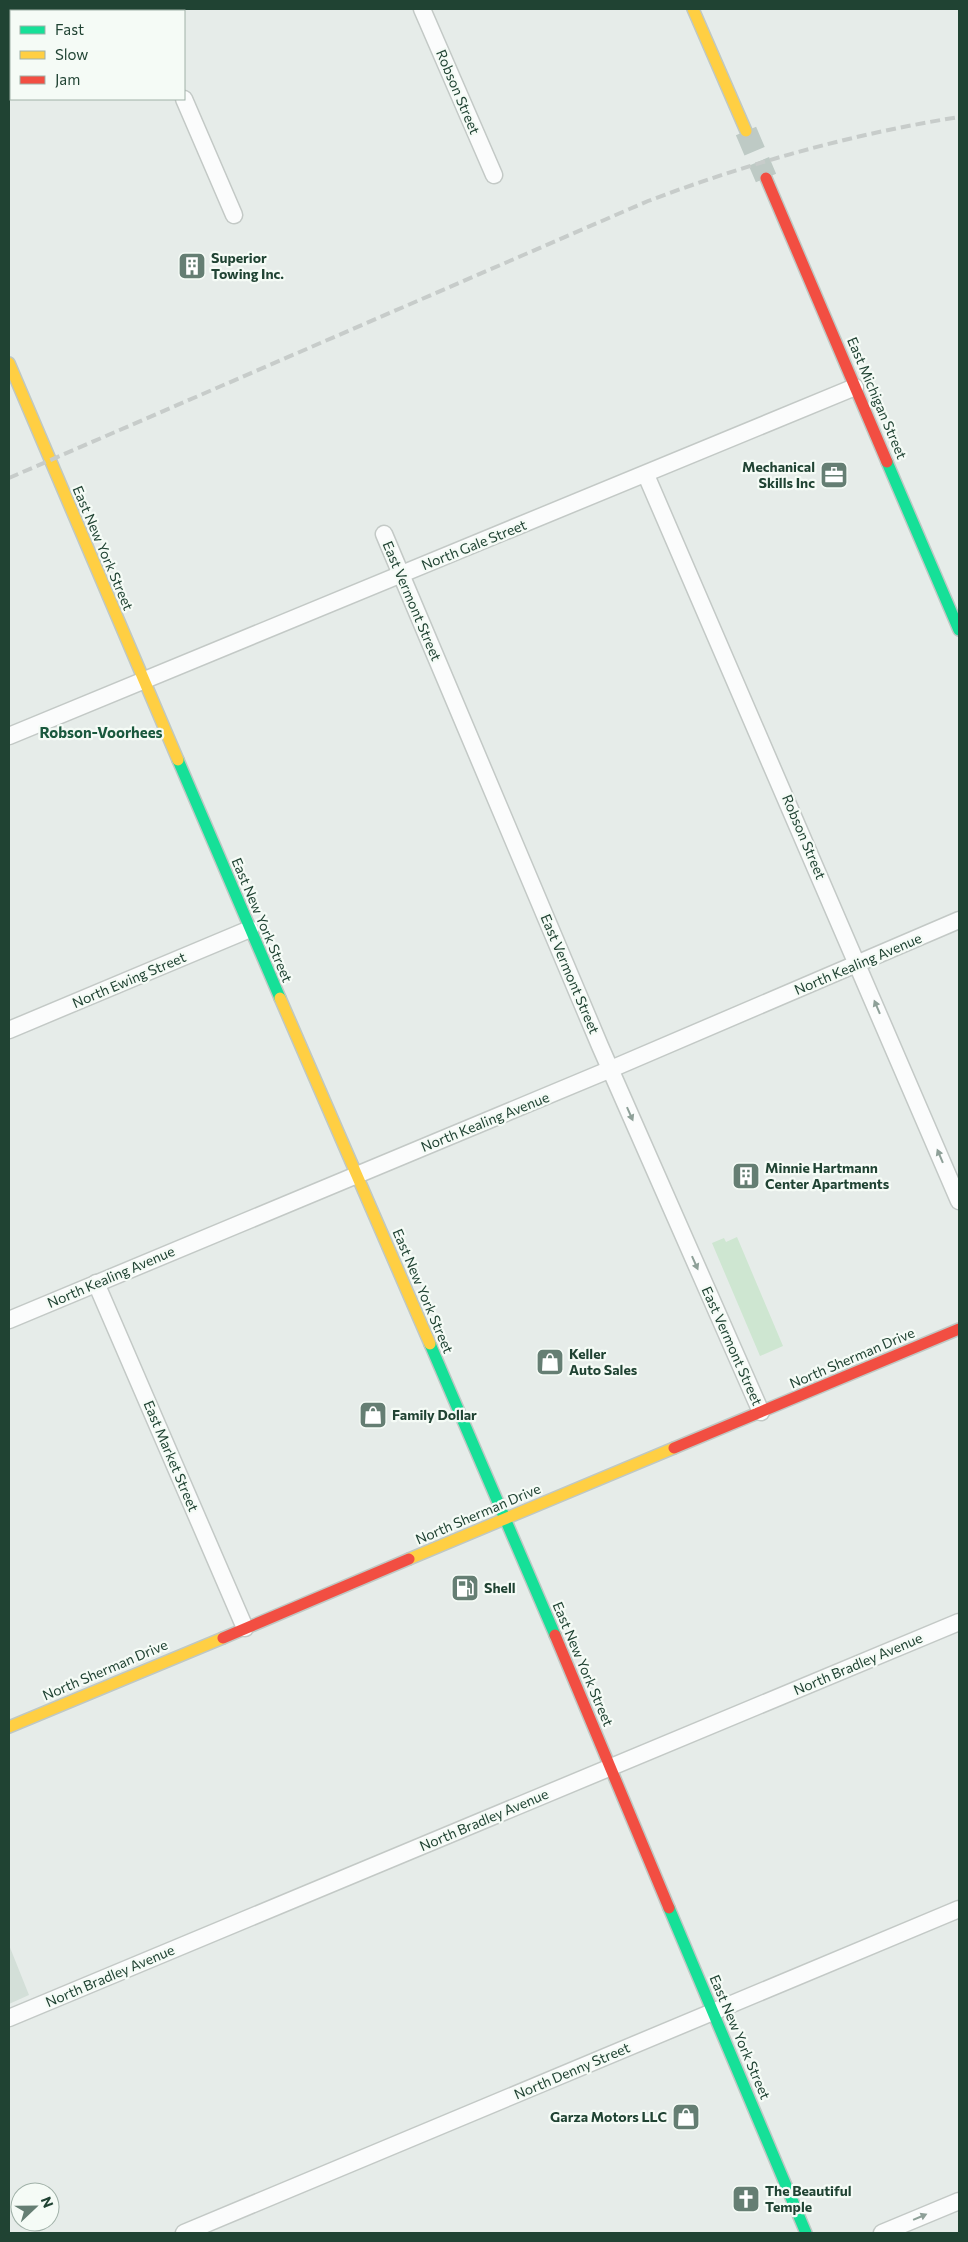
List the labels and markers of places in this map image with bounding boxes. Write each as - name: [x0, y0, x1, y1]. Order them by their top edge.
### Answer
- place label: Superior Towing Inc.: [211, 249, 284, 282]
- building icon: Superior Towing Inc.: [177, 251, 207, 281]
- place label: Mechanical Skills Inc: [742, 458, 815, 491]
- office icon: Mechanical Skills Inc: [819, 460, 849, 490]
- place label: Minnie Hartmann Center Apartments: [765, 1159, 890, 1192]
- building icon: Minnie Hartmann Center Apartments: [731, 1161, 761, 1191]
- place label: Keller Auto Sales: [569, 1345, 638, 1378]
- shop icon: Keller Auto Sales: [535, 1347, 565, 1377]
- shop icon: Family Dollar: [358, 1400, 388, 1430]
- place label: Family Dollar: [392, 1406, 477, 1423]
- fuel station icon: Shell: [450, 1573, 480, 1603]
- place label: Shell: [484, 1579, 516, 1596]
- shop icon: Garza Motors LLC: [671, 2102, 701, 2132]
- place label: Garza Motors LLC: [550, 2108, 667, 2125]
- place label: The Beautiful Temple: [765, 2182, 852, 2215]
- church icon: The Beautiful Temple: [731, 2184, 761, 2214]

